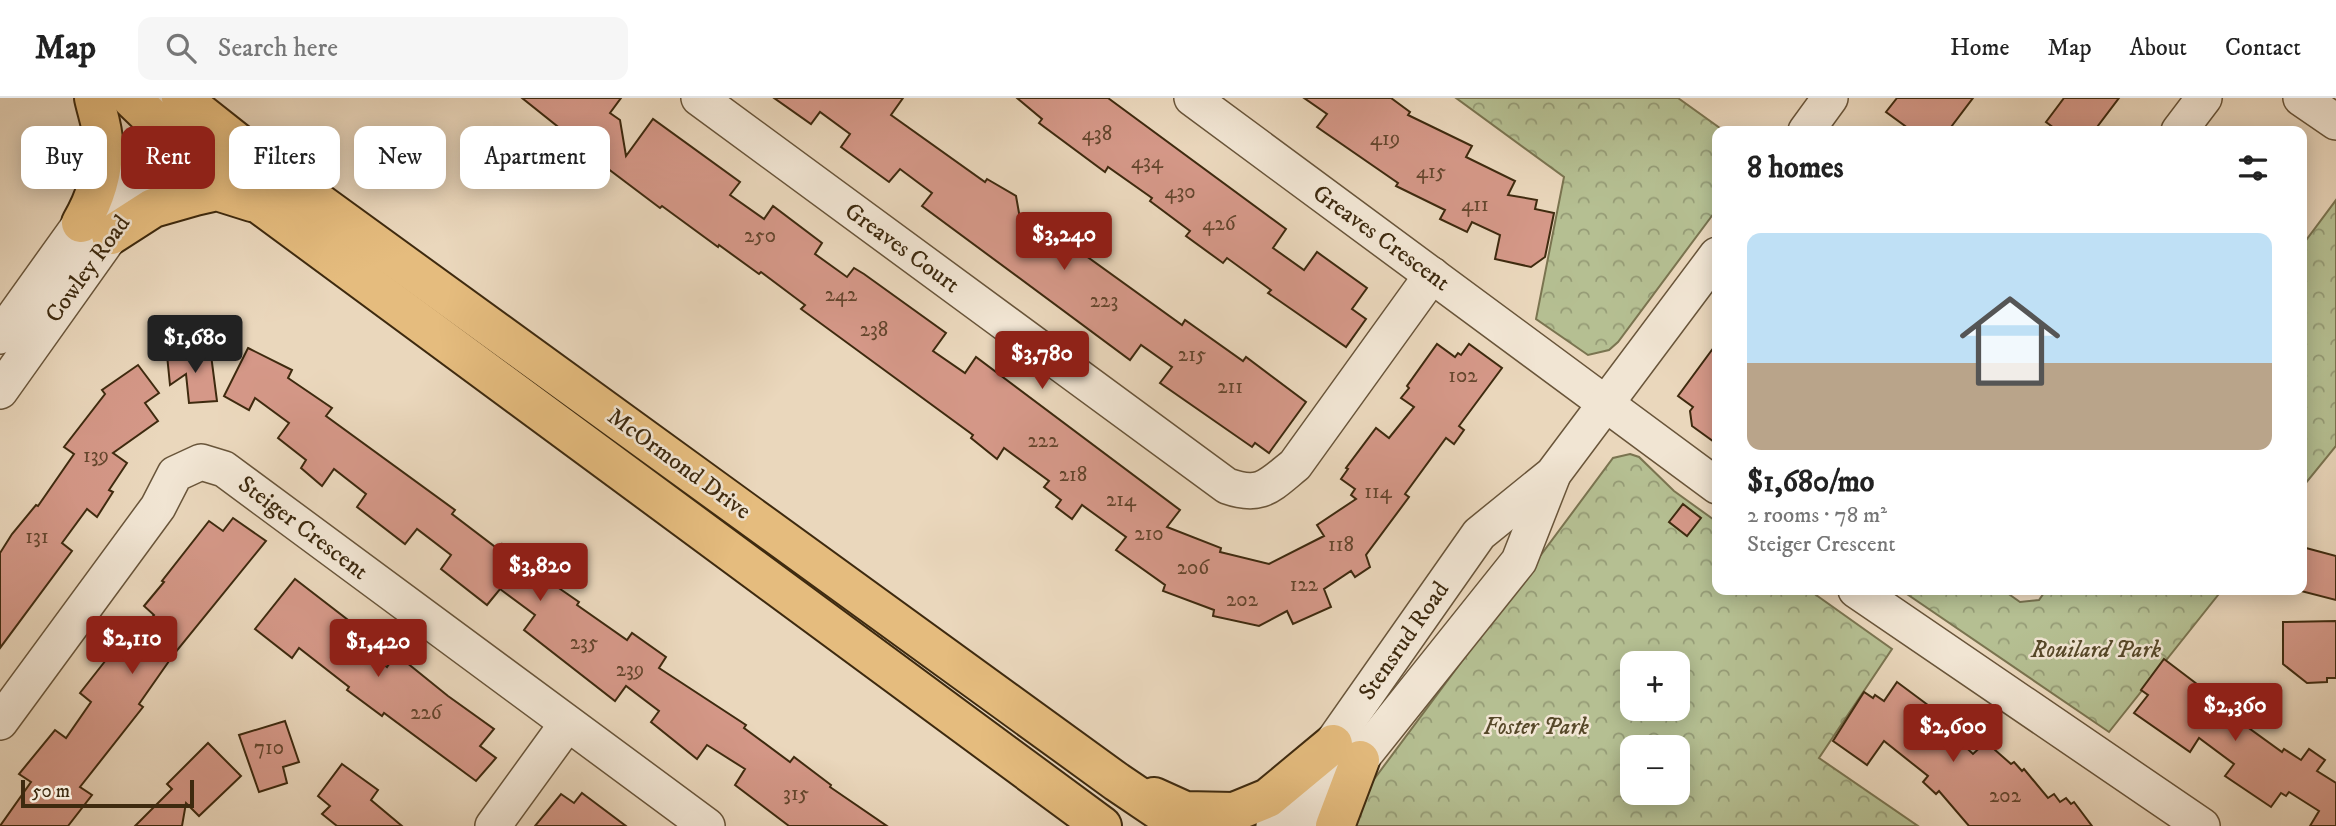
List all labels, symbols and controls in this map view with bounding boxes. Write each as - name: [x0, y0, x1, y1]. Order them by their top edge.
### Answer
- search box: [138, 17, 628, 80]
- text: Map: [35, 28, 96, 69]
- icon: search: [162, 29, 200, 67]
- text: Search here: [218, 32, 338, 65]
- text: Home: [1950, 33, 2009, 63]
- text: Map: [2047, 33, 2092, 63]
- text: About: [2130, 33, 2187, 63]
- text: Contact: [2225, 33, 2301, 63]
- house number: 438: [1082, 121, 1112, 147]
- chip: Buy: [21, 126, 107, 189]
- chip: Rent: [121, 126, 215, 189]
- chip: Filters: [229, 126, 340, 189]
- chip: New: [354, 126, 446, 189]
- chip: Apartment: [460, 126, 610, 189]
- house number: 419: [1370, 126, 1400, 152]
- house number: 434: [1131, 149, 1164, 175]
- icon: filters: [2234, 149, 2272, 187]
- text: 8 homes: [1747, 150, 1844, 187]
- house number: 415: [1416, 159, 1446, 185]
- street label: Greaves Crescent: [1306, 178, 1456, 298]
- house number: 430: [1164, 179, 1196, 205]
- house number: 411: [1461, 192, 1489, 218]
- street label: Greaves Court: [838, 196, 966, 300]
- street label: Cowley Road: [39, 209, 137, 329]
- house number: 426: [1202, 211, 1237, 237]
- pin: $3,240: [1007, 212, 1121, 272]
- text: $3,240: [1032, 220, 1096, 249]
- house number: 250: [744, 223, 776, 249]
- icon: home: [1947, 278, 2073, 404]
- house number: 242: [825, 282, 858, 308]
- house number: 223: [1090, 288, 1118, 314]
- pin: $1,680: [138, 316, 252, 375]
- house number: 238: [860, 317, 888, 343]
- text: $1,680: [163, 323, 227, 352]
- pin: $3,780: [985, 331, 1099, 391]
- text: $3,780: [1011, 339, 1073, 368]
- house number: 215: [1178, 342, 1206, 368]
- house number: 102: [1448, 363, 1478, 389]
- house number: 211: [1217, 374, 1243, 400]
- street label: McOrmond Drive: [601, 402, 757, 526]
- house number: 222: [1028, 428, 1059, 454]
- house number: 139: [83, 443, 109, 469]
- house number: 218: [1059, 462, 1087, 488]
- text: $1,680/mo: [1747, 464, 1874, 501]
- street label: Steiger Crescent: [232, 469, 374, 587]
- house number: 114: [1364, 479, 1393, 505]
- house number: 214: [1106, 487, 1137, 513]
- text: 2 rooms · 78 m²: [1747, 501, 1887, 530]
- house number: 210: [1134, 521, 1164, 547]
- house number: 131: [25, 524, 49, 550]
- text: Steiger Crescent: [1747, 530, 1896, 559]
- house number: 118: [1328, 532, 1354, 558]
- pin: $3,820: [483, 544, 597, 603]
- text: $3,820: [509, 551, 571, 580]
- house number: 206: [1177, 555, 1210, 581]
- house number: 122: [1290, 572, 1319, 598]
- street label: Stensrud Road: [1352, 576, 1456, 706]
- house number: 202: [1226, 587, 1259, 613]
- pin: $2,110: [75, 616, 189, 676]
- pin: $1,420: [321, 620, 435, 679]
- text: $2,110: [102, 624, 162, 653]
- text: $1,420: [346, 627, 410, 656]
- house number: 235: [570, 630, 598, 656]
- park label: Rouilard Park: [2030, 635, 2161, 665]
- map controls: [1620, 651, 1690, 805]
- button: +: [1620, 651, 1690, 721]
- house number: 239: [616, 657, 644, 683]
- pin: $2,360: [2178, 684, 2292, 743]
- text: $2,360: [2203, 691, 2267, 720]
- house number: 226: [410, 700, 443, 726]
- pin: $2,600: [1896, 704, 2010, 764]
- park label: Foster Park: [1483, 712, 1589, 742]
- text: $2,600: [1919, 712, 1987, 741]
- house number: 710: [254, 735, 284, 761]
- button: −: [1620, 735, 1690, 805]
- scale bar: [21, 777, 194, 809]
- text: 50 m: [32, 780, 70, 803]
- house number: 315: [783, 781, 809, 807]
- house number: 202: [1989, 783, 2022, 809]

